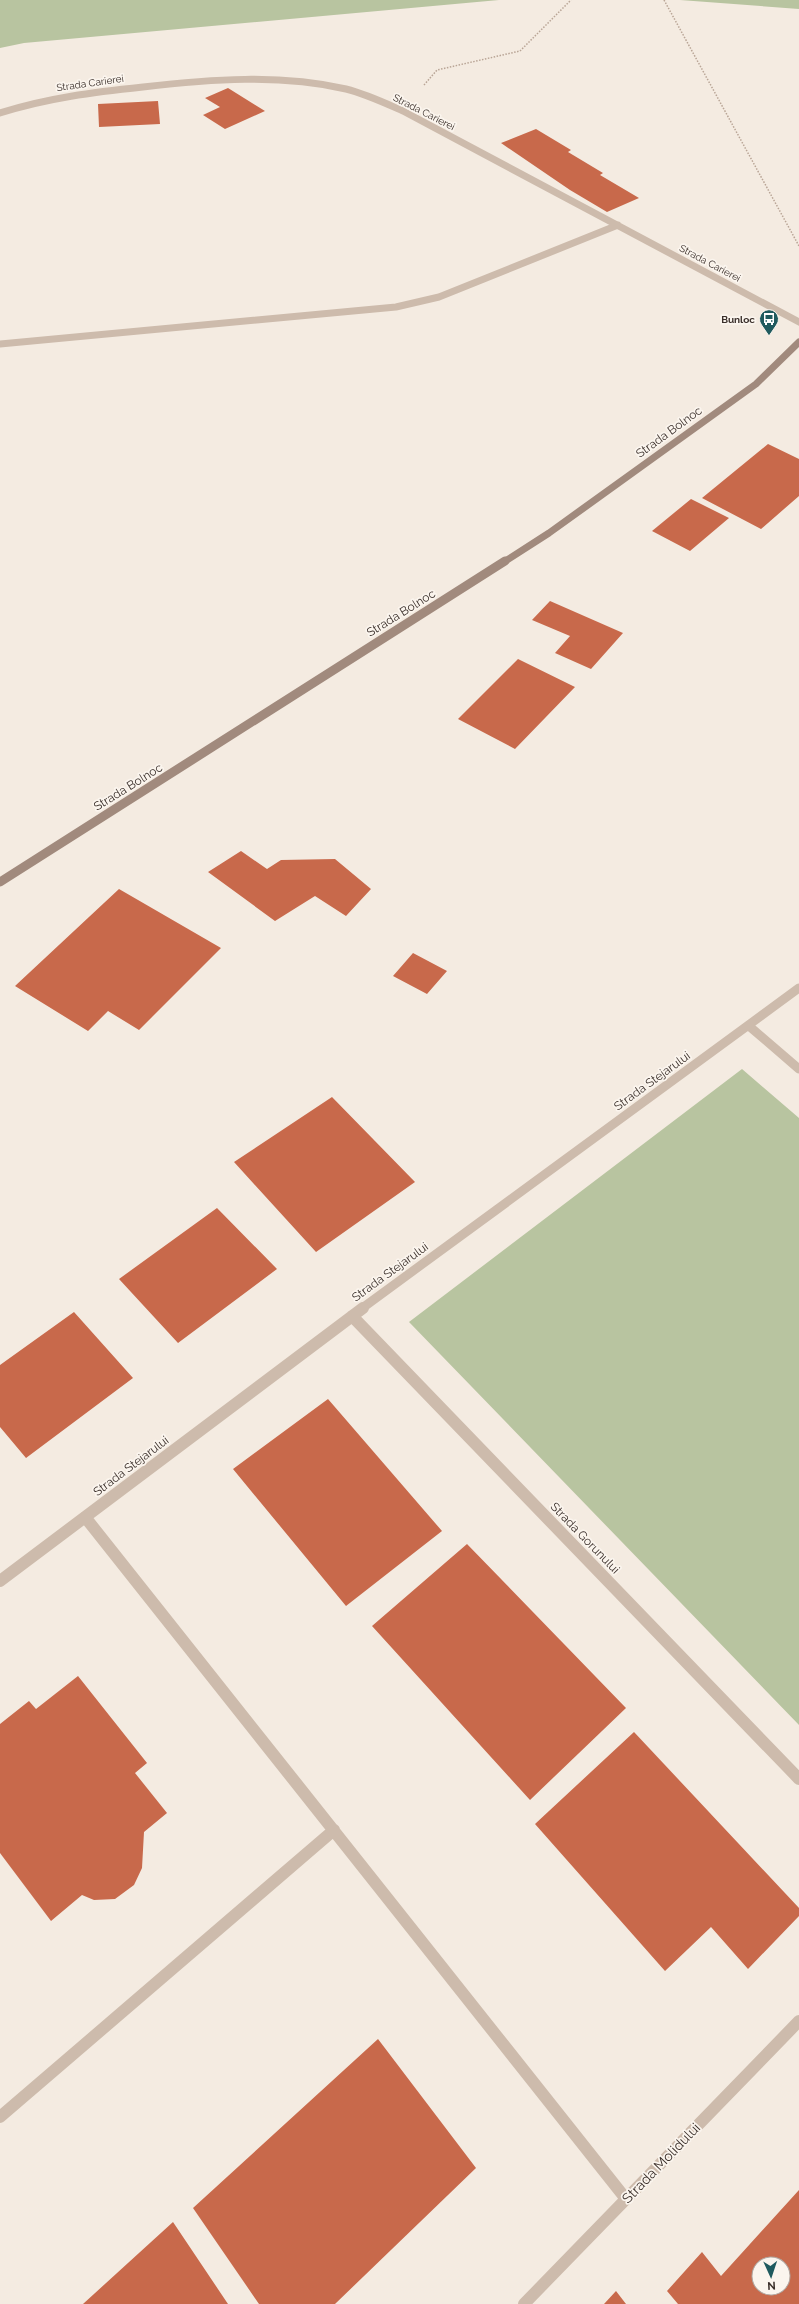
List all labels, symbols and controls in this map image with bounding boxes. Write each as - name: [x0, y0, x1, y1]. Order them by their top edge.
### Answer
- street label: Strada Carierei: [56, 73, 124, 93]
- street label: Strada Carierei: [391, 92, 457, 132]
- street label: Strada Carierei: [678, 242, 742, 284]
- bus stop icon: Bunloc: [758, 308, 780, 336]
- place label: Bunloc: [721, 314, 755, 325]
- street label: Strada Bolnoc: [633, 403, 705, 461]
- street label: Strada Bolnoc: [364, 586, 438, 640]
- street label: Strada Bolnoc: [91, 760, 165, 814]
- street label: Strada Stejarului: [611, 1049, 693, 1113]
- street label: Strada Stejarului: [349, 1240, 431, 1304]
- street label: Strada Stejarului: [91, 1433, 171, 1499]
- street label: Strada Gorunului: [548, 1500, 622, 1576]
- street label: Strada Molidului: [619, 2120, 703, 2206]
- north arrow: [751, 2256, 791, 2296]
- text: N: [767, 2279, 776, 2292]

